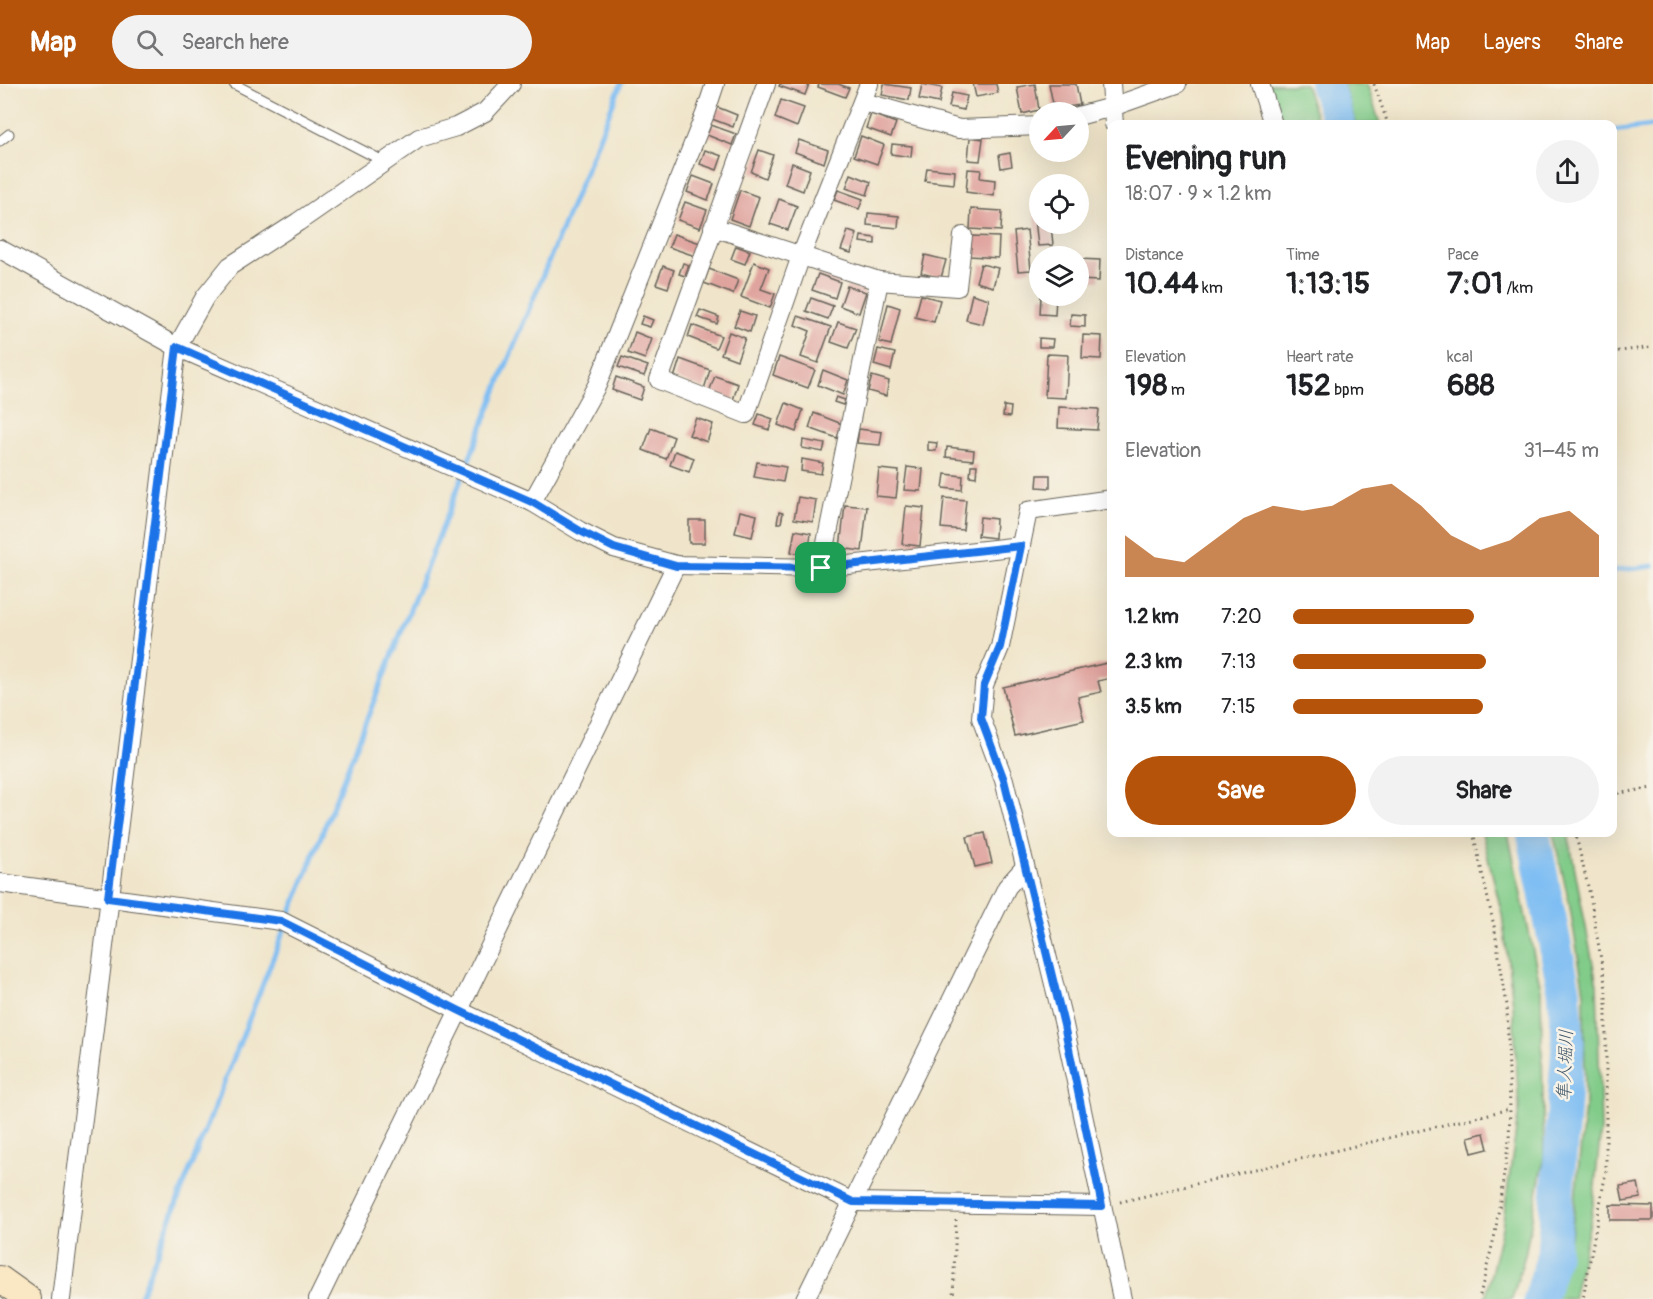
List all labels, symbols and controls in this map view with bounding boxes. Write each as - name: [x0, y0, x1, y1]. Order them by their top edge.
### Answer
- search box: [112, 15, 532, 69]
- text: Map: [30, 25, 76, 60]
- icon: search: [133, 26, 166, 59]
- text: Search here: [181, 28, 289, 56]
- text: Map: [1415, 29, 1450, 56]
- text: Layers: [1483, 29, 1541, 56]
- text: Share: [1574, 29, 1623, 56]
- north arrow: [1029, 102, 1089, 162]
- map controls: [1029, 102, 1089, 306]
- text: Evening run: [1125, 138, 1286, 179]
- button: share: [1536, 140, 1599, 203]
- button: locate: [1029, 174, 1089, 234]
- text: 18:07 · 9 × 1.2 km: [1125, 181, 1271, 206]
- text: Distance: [1125, 245, 1184, 265]
- text: Time: [1286, 245, 1319, 265]
- text: Pace: [1447, 245, 1479, 265]
- button: layers: [1029, 246, 1089, 306]
- text: 10.44: [1125, 265, 1199, 302]
- text: 1:13:15: [1286, 265, 1370, 302]
- text: 7:01: [1447, 265, 1503, 302]
- text: km: [1199, 278, 1223, 298]
- text: /km: [1503, 278, 1533, 298]
- text: Elevation: [1125, 347, 1186, 367]
- text: Heart rate: [1286, 347, 1353, 367]
- text: kcal: [1447, 347, 1473, 367]
- text: 198: [1125, 367, 1167, 404]
- text: 152: [1286, 367, 1331, 404]
- text: 688: [1447, 367, 1495, 404]
- text: m: [1167, 380, 1185, 400]
- text: bpm: [1331, 380, 1364, 400]
- text: Elevation: [1125, 438, 1201, 463]
- text: 31–45 m: [1524, 438, 1599, 463]
- pin: [795, 542, 846, 593]
- icon: arrive: [804, 551, 837, 584]
- text: 1.2 km: [1125, 604, 1179, 629]
- text: 7:20: [1221, 604, 1262, 629]
- text: 2.3 km: [1125, 649, 1182, 674]
- text: 7:13: [1221, 649, 1256, 674]
- text: 3.5 km: [1125, 694, 1182, 719]
- text: 7:15: [1221, 694, 1256, 719]
- button: Save: [1125, 756, 1356, 825]
- button: Share: [1368, 756, 1599, 825]
- water label: 隼人堀川: [1553, 1029, 1578, 1101]

